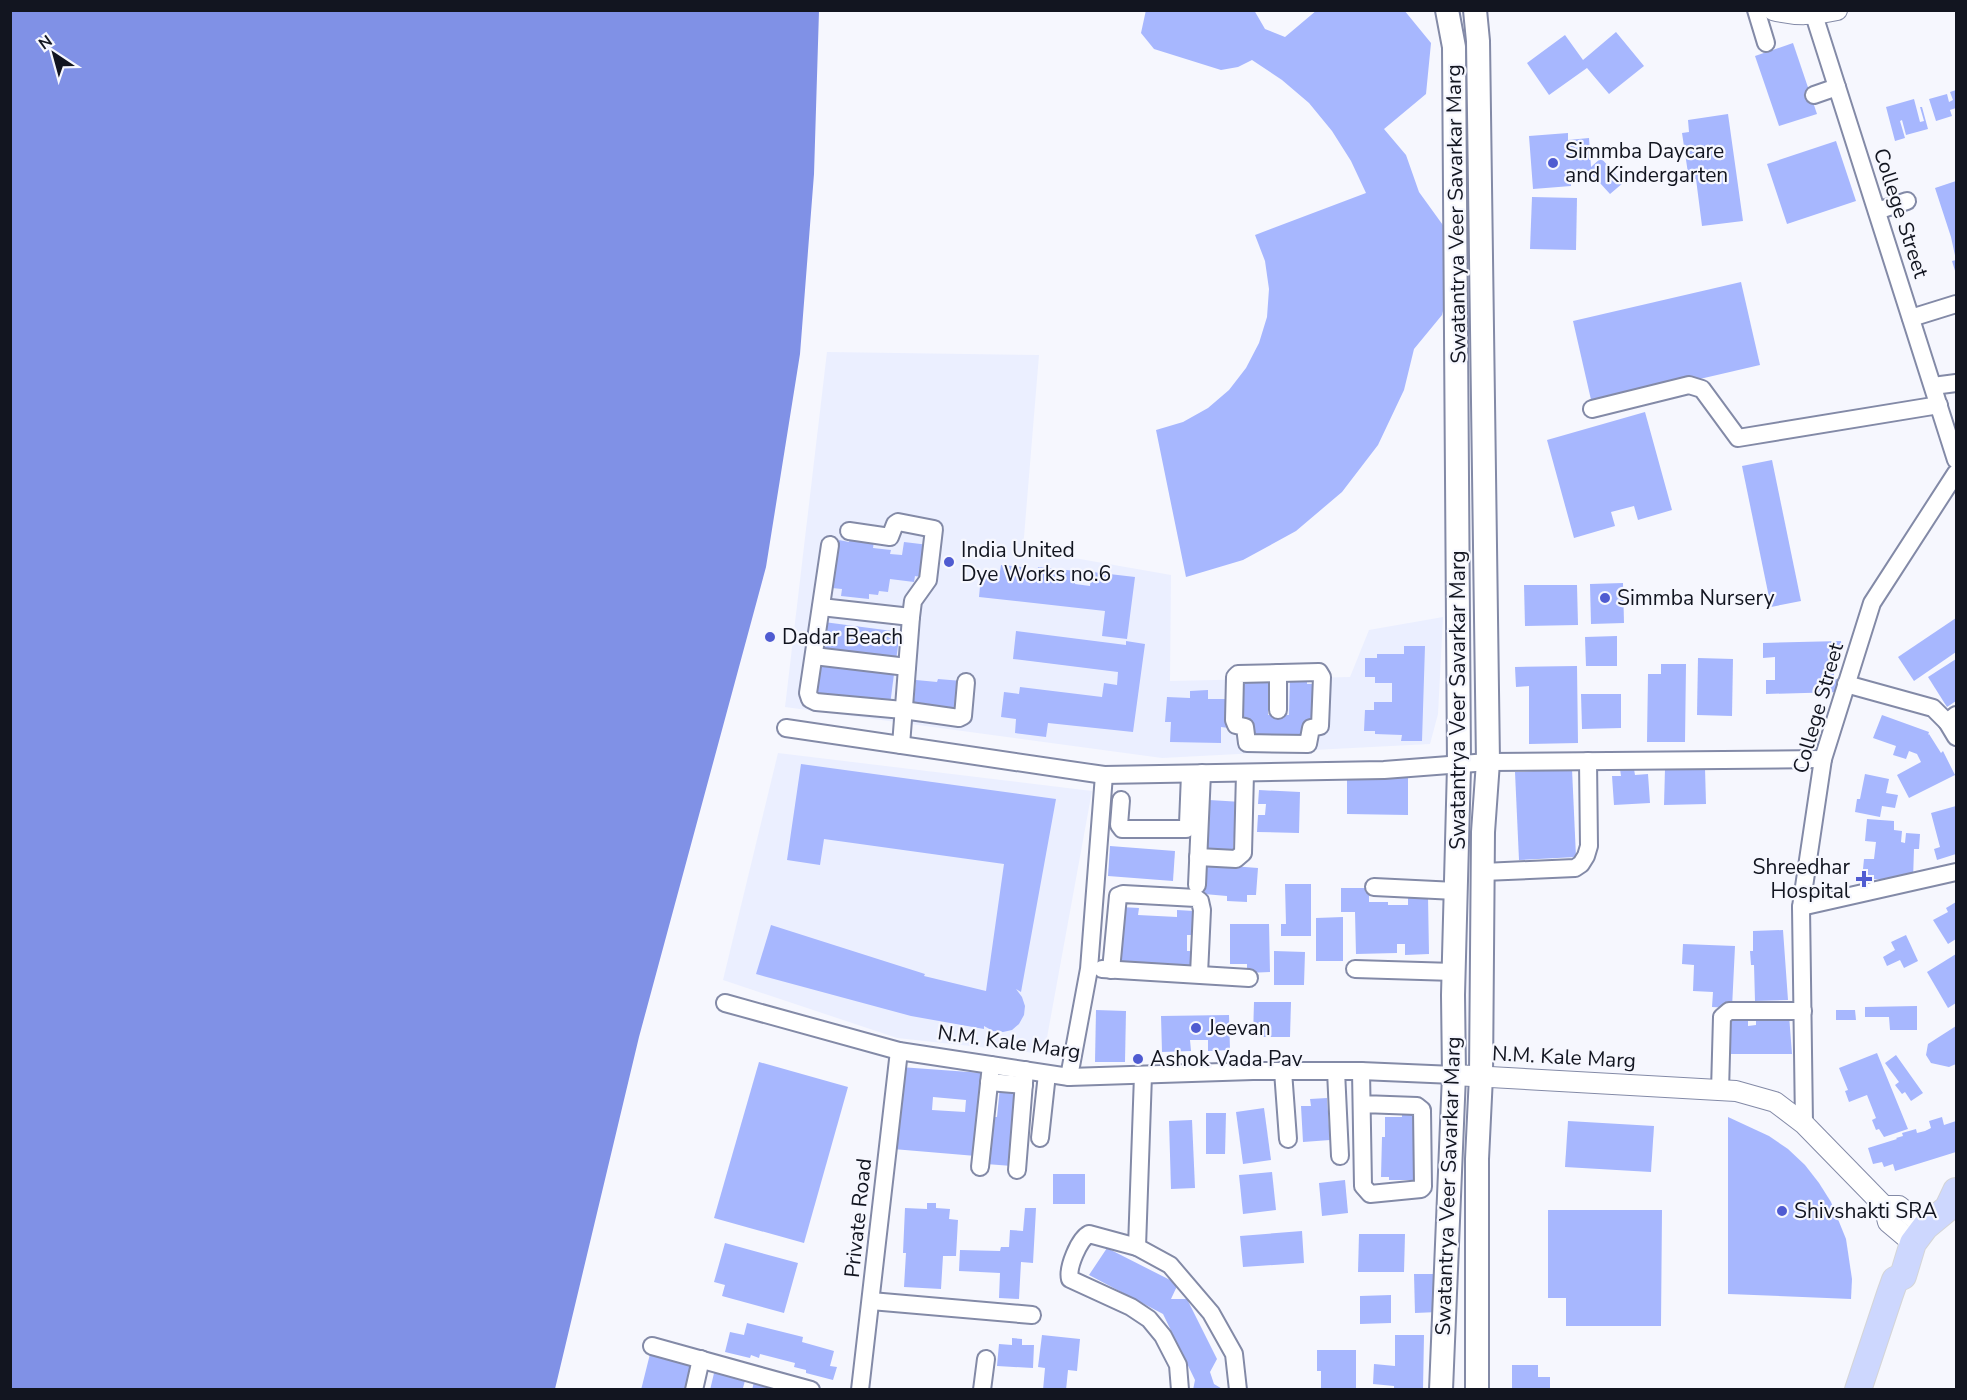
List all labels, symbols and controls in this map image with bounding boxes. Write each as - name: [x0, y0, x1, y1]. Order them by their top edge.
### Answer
- north arrow: [24, 24, 84, 84]
- text: N: [34, 30, 57, 55]
- street label: Swatantrya Veer Savarkar Marg: [1439, 64, 1473, 364]
- place label: Simmba Daycare and Kindergarten: [1565, 137, 1728, 189]
- street label: College Street: [1867, 145, 1935, 282]
- marker: Simmba Daycare and Kindergarten: [1546, 156, 1560, 170]
- place label: India United Dye Works no.6: [961, 536, 1111, 588]
- street label: Swatantrya Veer Savarkar Marg: [1444, 550, 1472, 850]
- marker: India United Dye Works no.6: [942, 555, 956, 569]
- place label: Simmba Nursery: [1617, 584, 1775, 612]
- marker: Simmba Nursery: [1598, 591, 1612, 605]
- place label: Dadar Beach: [782, 623, 903, 651]
- marker: Dadar Beach: [763, 630, 777, 644]
- street label: College Street: [1786, 639, 1850, 777]
- place label: Shreedhar Hospital: [1753, 853, 1851, 905]
- marker: Shreedhar Hospital: [1855, 870, 1873, 888]
- place label: Jeevan: [1207, 1014, 1271, 1042]
- street label: N.M. Kale Marg: [936, 1018, 1082, 1066]
- marker: Jeevan: [1189, 1021, 1203, 1035]
- street label: Swatantrya Veer Savarkar Marg: [1429, 1036, 1467, 1336]
- street label: N.M. Kale Marg: [1491, 1039, 1637, 1075]
- place label: Ashok Vada Pav: [1150, 1045, 1303, 1073]
- marker: Ashok Vada Pav: [1131, 1052, 1145, 1066]
- street label: Private Road: [838, 1157, 878, 1279]
- place label: Shivshakti SRA: [1794, 1197, 1937, 1225]
- marker: Shivshakti SRA: [1775, 1204, 1789, 1218]

